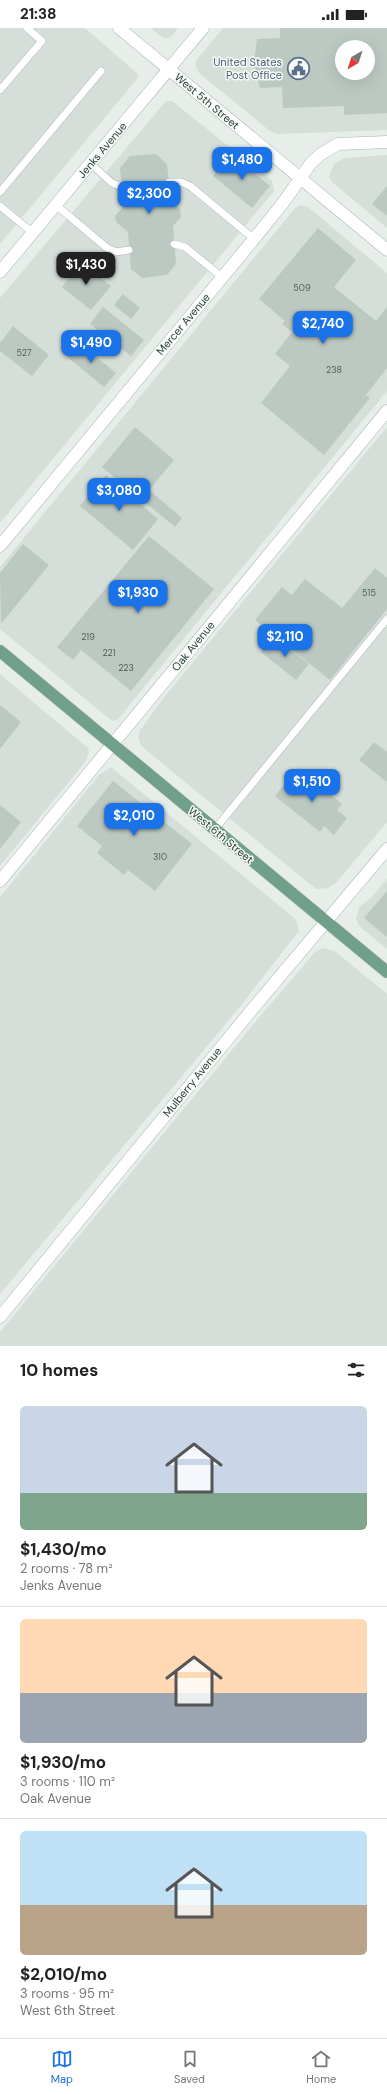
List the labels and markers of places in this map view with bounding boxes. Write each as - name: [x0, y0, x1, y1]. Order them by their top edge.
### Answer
- place label: United States Post Office: [213, 55, 282, 82]
- public building icon: United States Post Office: [285, 55, 311, 81]
- pin: $1,480: [209, 147, 275, 181]
- pin: $2,300: [116, 181, 182, 215]
- pin: $1,430: [53, 252, 119, 286]
- pin: $2,740: [290, 311, 356, 345]
- pin: $1,490: [58, 330, 124, 364]
- pin: $3,080: [86, 478, 152, 512]
- pin: $1,930: [105, 580, 171, 614]
- pin: $2,110: [252, 624, 318, 658]
- pin: $1,510: [279, 769, 345, 803]
- pin: $2,010: [101, 803, 167, 837]

